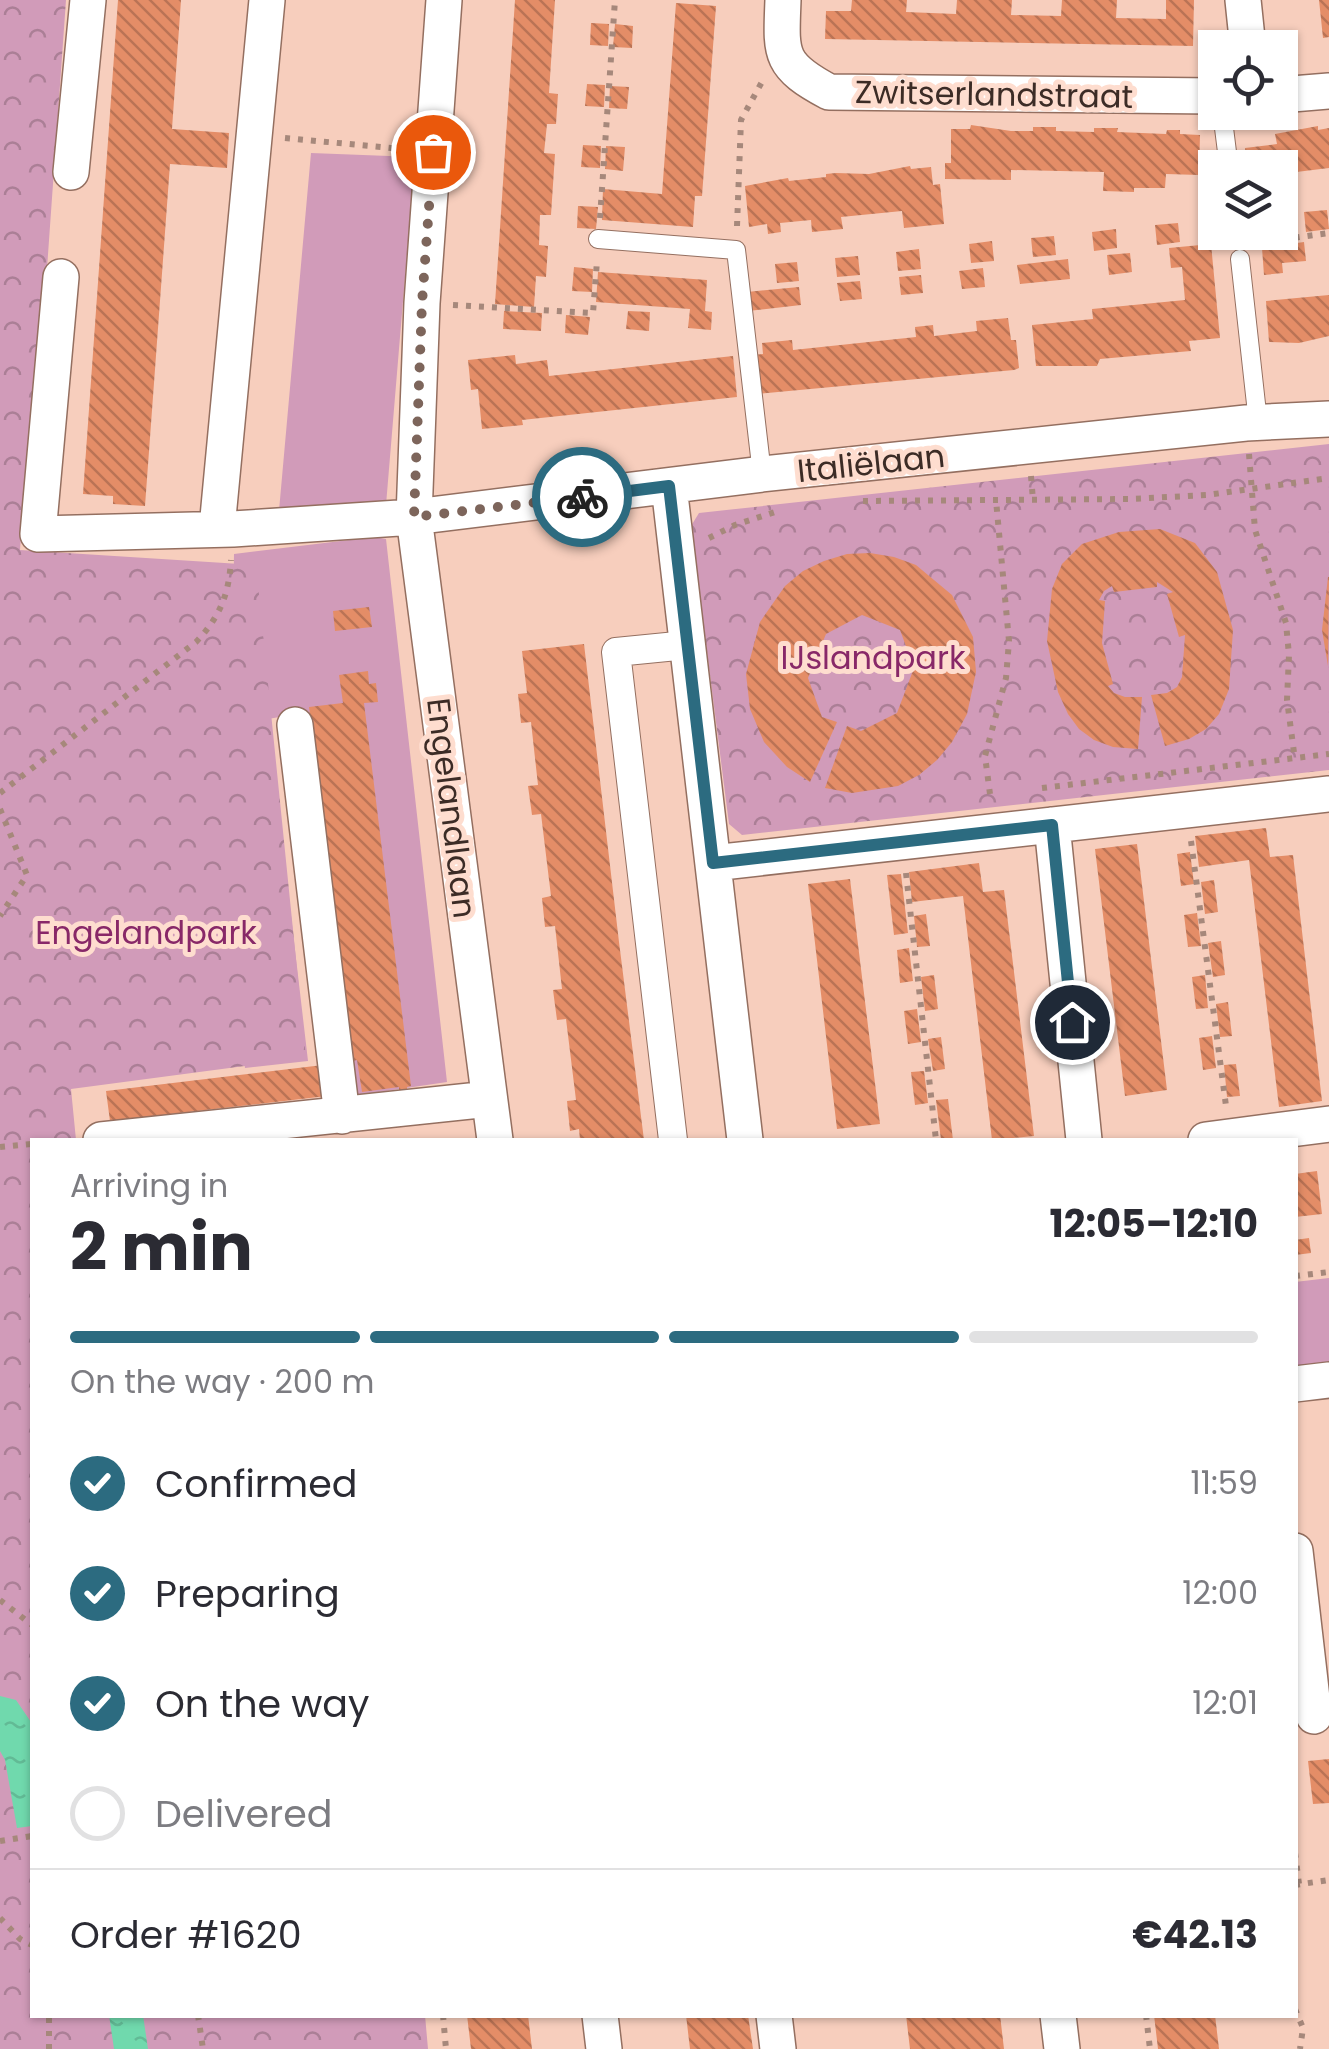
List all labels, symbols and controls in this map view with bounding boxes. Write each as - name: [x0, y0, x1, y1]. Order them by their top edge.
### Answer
- map controls: [1198, 30, 1298, 250]
- button: locate: [1198, 30, 1298, 130]
- street label: Zwitserlandstraat: [854, 69, 1134, 119]
- pin: [391, 110, 476, 195]
- icon: bag: [406, 125, 461, 180]
- button: layers: [1198, 150, 1298, 250]
- street label: Italiëlaan: [795, 433, 947, 493]
- courier: [532, 447, 632, 547]
- icon: bike: [555, 470, 610, 525]
- park label: IJslandpark: [781, 635, 966, 680]
- street label: Engelandlaan: [416, 695, 488, 921]
- park label: Engelandpark: [35, 910, 257, 955]
- pin: [1030, 980, 1115, 1065]
- icon: home: [1045, 995, 1100, 1050]
- text: Arriving in: [70, 1163, 228, 1208]
- text: 12:05–12:10: [1049, 1197, 1258, 1250]
- text: 2 min: [70, 1202, 253, 1293]
- text: On the way · 200 m: [70, 1359, 375, 1404]
- icon: check: [70, 1456, 125, 1511]
- text: Confirmed: [155, 1457, 357, 1510]
- text: 11:59: [1190, 1460, 1258, 1505]
- icon: check: [70, 1566, 125, 1621]
- text: Preparing: [155, 1567, 340, 1620]
- text: 12:00: [1182, 1570, 1258, 1615]
- icon: check: [70, 1676, 125, 1731]
- text: On the way: [155, 1677, 369, 1730]
- text: 12:01: [1192, 1680, 1258, 1725]
- text: Delivered: [155, 1787, 332, 1840]
- text: Order #1620: [70, 1908, 302, 1961]
- text: €42.13: [1132, 1908, 1258, 1961]

